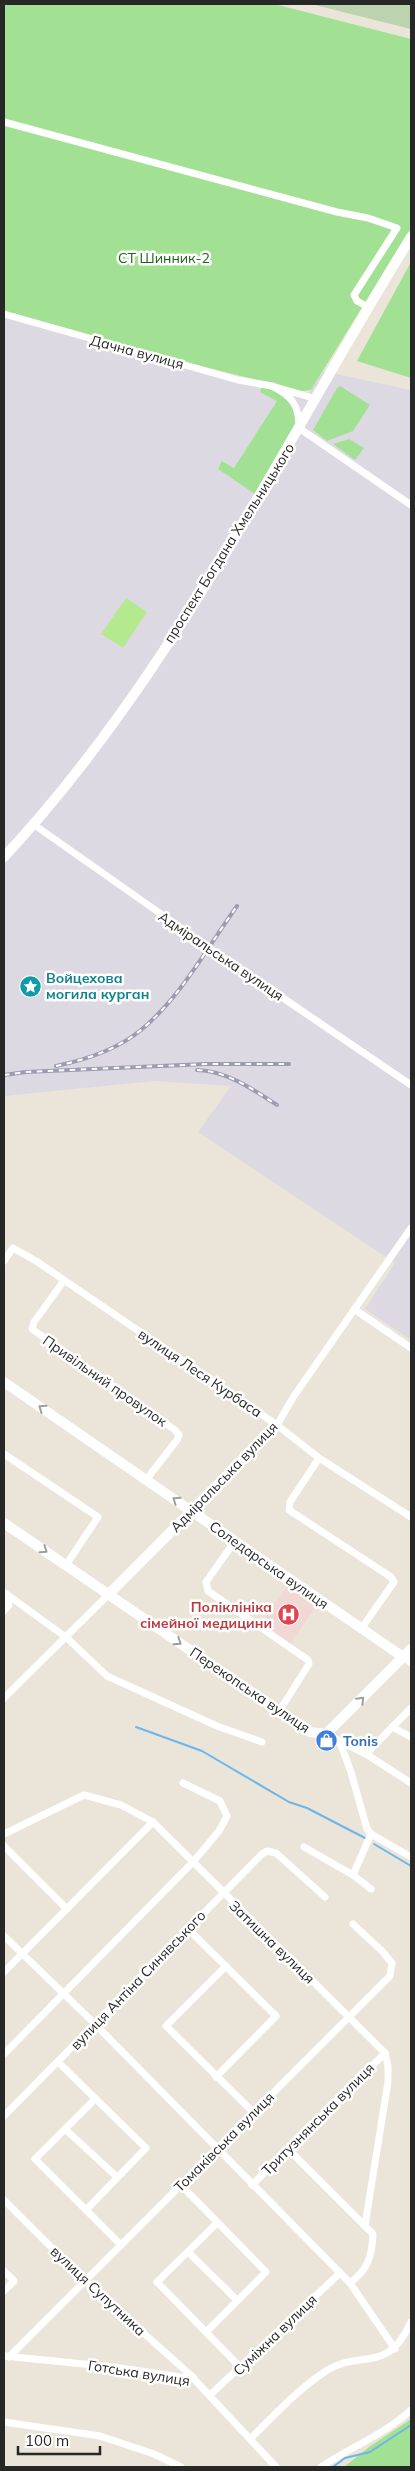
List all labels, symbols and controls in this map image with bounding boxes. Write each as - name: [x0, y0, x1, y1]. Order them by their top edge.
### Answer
- park label: СТ Шинник-2: [118, 249, 210, 267]
- street label: Дачна вулиця: [88, 331, 186, 373]
- street label: проспект Богдана Хмельницького: [160, 440, 298, 646]
- street label: Адміральська вулиця: [155, 907, 287, 1005]
- place label: Войцехова могила курган: [46, 969, 149, 1003]
- place icon: Войцехова могила курган: [18, 974, 42, 998]
- street label: вулиця Леся Курбаса: [135, 1325, 265, 1421]
- street label: Привільний провулок: [40, 1331, 171, 1431]
- one-way arrow: [38, 1405, 48, 1414]
- street label: Адміральська вулиця: [166, 1418, 282, 1536]
- one-way arrow: [172, 1497, 182, 1506]
- street label: Соледарська вулиця: [206, 1517, 332, 1613]
- one-way arrow: [38, 1544, 48, 1553]
- place label: Поліклініка сімейної медицини: [140, 1598, 272, 1632]
- hospital icon: Поліклініка сімейної медицини: [276, 1603, 300, 1627]
- one-way arrow: [172, 1636, 182, 1645]
- street label: Перекопська вулиця: [187, 1643, 313, 1737]
- one-way arrow: [355, 1697, 364, 1706]
- shop icon: Tonis: [315, 1729, 339, 1753]
- place label: Tonis: [343, 1732, 378, 1750]
- street label: Затишна вулиця: [225, 1897, 319, 1987]
- street label: вулиця Антіна Синявського: [67, 1906, 209, 2054]
- street label: Тритузнянська вулиця: [258, 2059, 378, 2179]
- street label: Томаківська вулиця: [170, 2088, 278, 2196]
- street label: вулиця Супутника: [47, 2242, 149, 2340]
- street label: Суміжна вулиця: [229, 2291, 321, 2379]
- street label: Готська вулиця: [87, 2356, 191, 2390]
- scale bar: [18, 2424, 100, 2456]
- text: 100 m: [25, 2431, 69, 2450]

